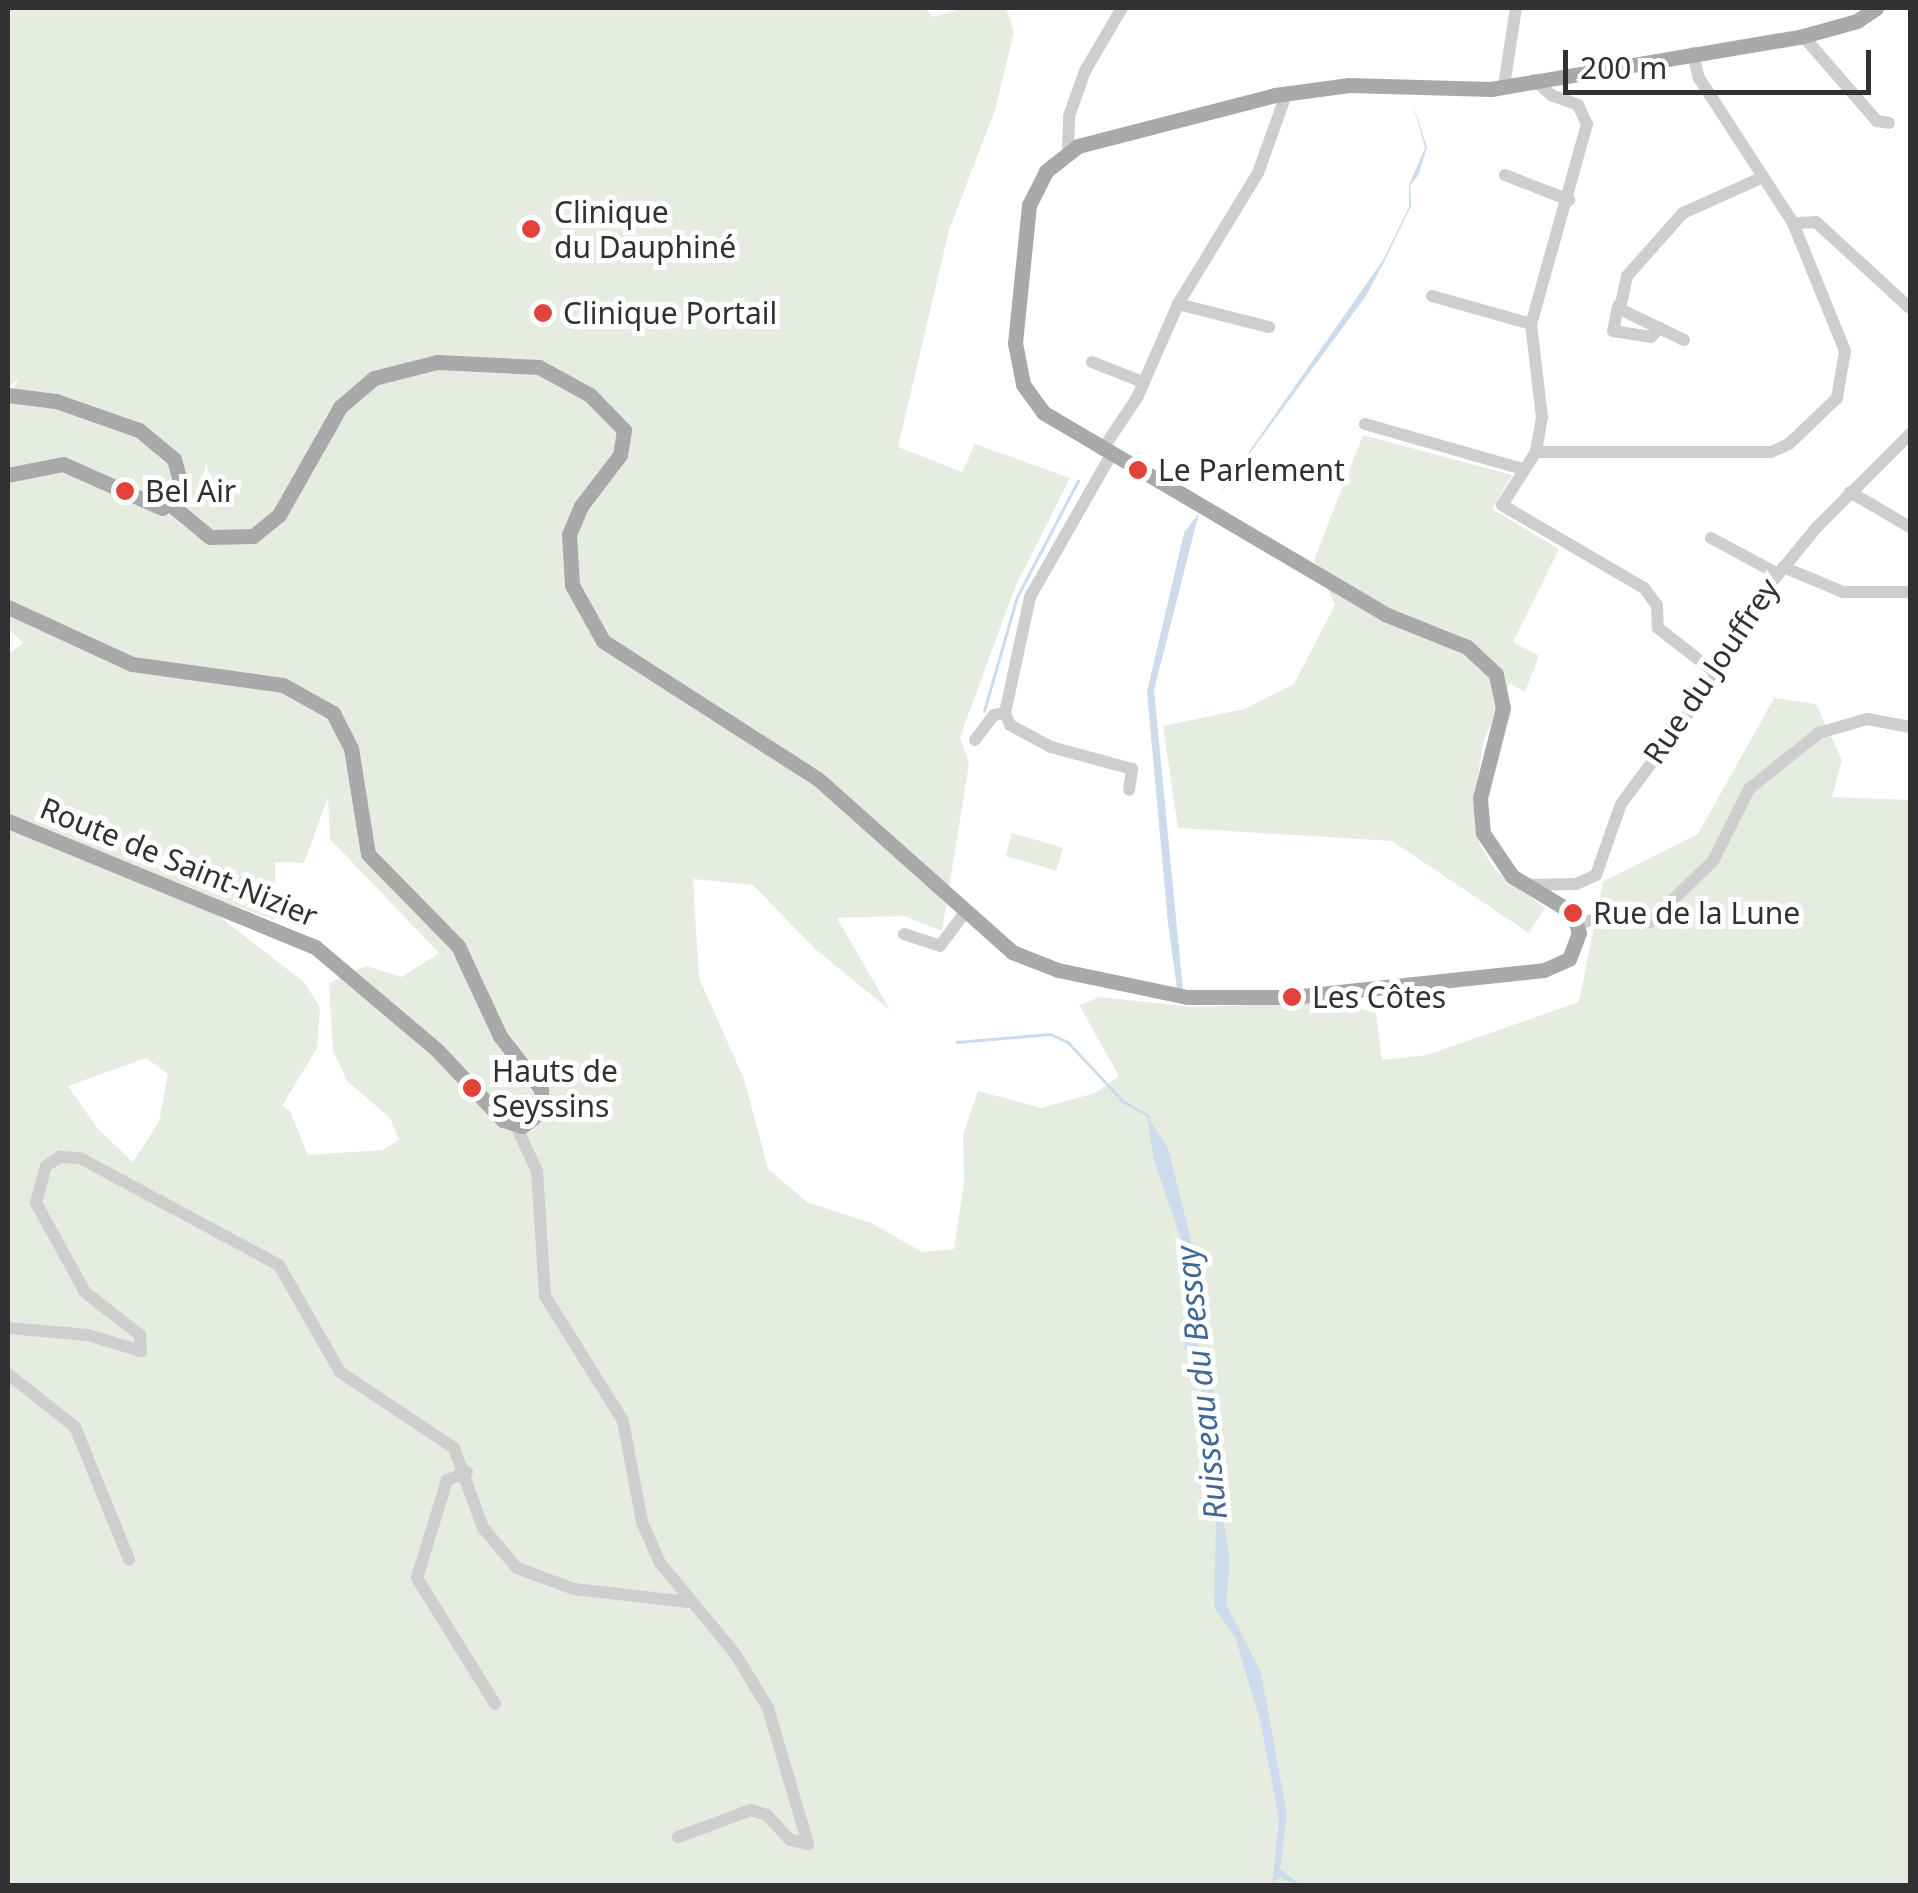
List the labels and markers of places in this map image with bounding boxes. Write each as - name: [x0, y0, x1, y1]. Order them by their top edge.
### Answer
- place label: Clinique du Dauphiné: [554, 194, 736, 264]
- marker: Clinique du Dauphiné: [518, 216, 544, 242]
- place label: Clinique Portail: [563, 295, 777, 331]
- marker: Clinique Portail: [532, 302, 554, 324]
- place label: Le Parlement: [1158, 452, 1345, 488]
- marker: Le Parlement: [1127, 459, 1149, 481]
- place label: Bel Air: [145, 473, 236, 509]
- marker: Bel Air: [114, 480, 136, 502]
- place label: Rue de la Lune: [1593, 895, 1800, 931]
- marker: Rue de la Lune: [1562, 902, 1584, 924]
- place label: Les Côtes: [1312, 979, 1446, 1015]
- marker: Les Côtes: [1281, 986, 1303, 1008]
- place label: Hauts de Seyssins: [492, 1053, 618, 1124]
- marker: Hauts de Seyssins: [461, 1077, 483, 1099]

